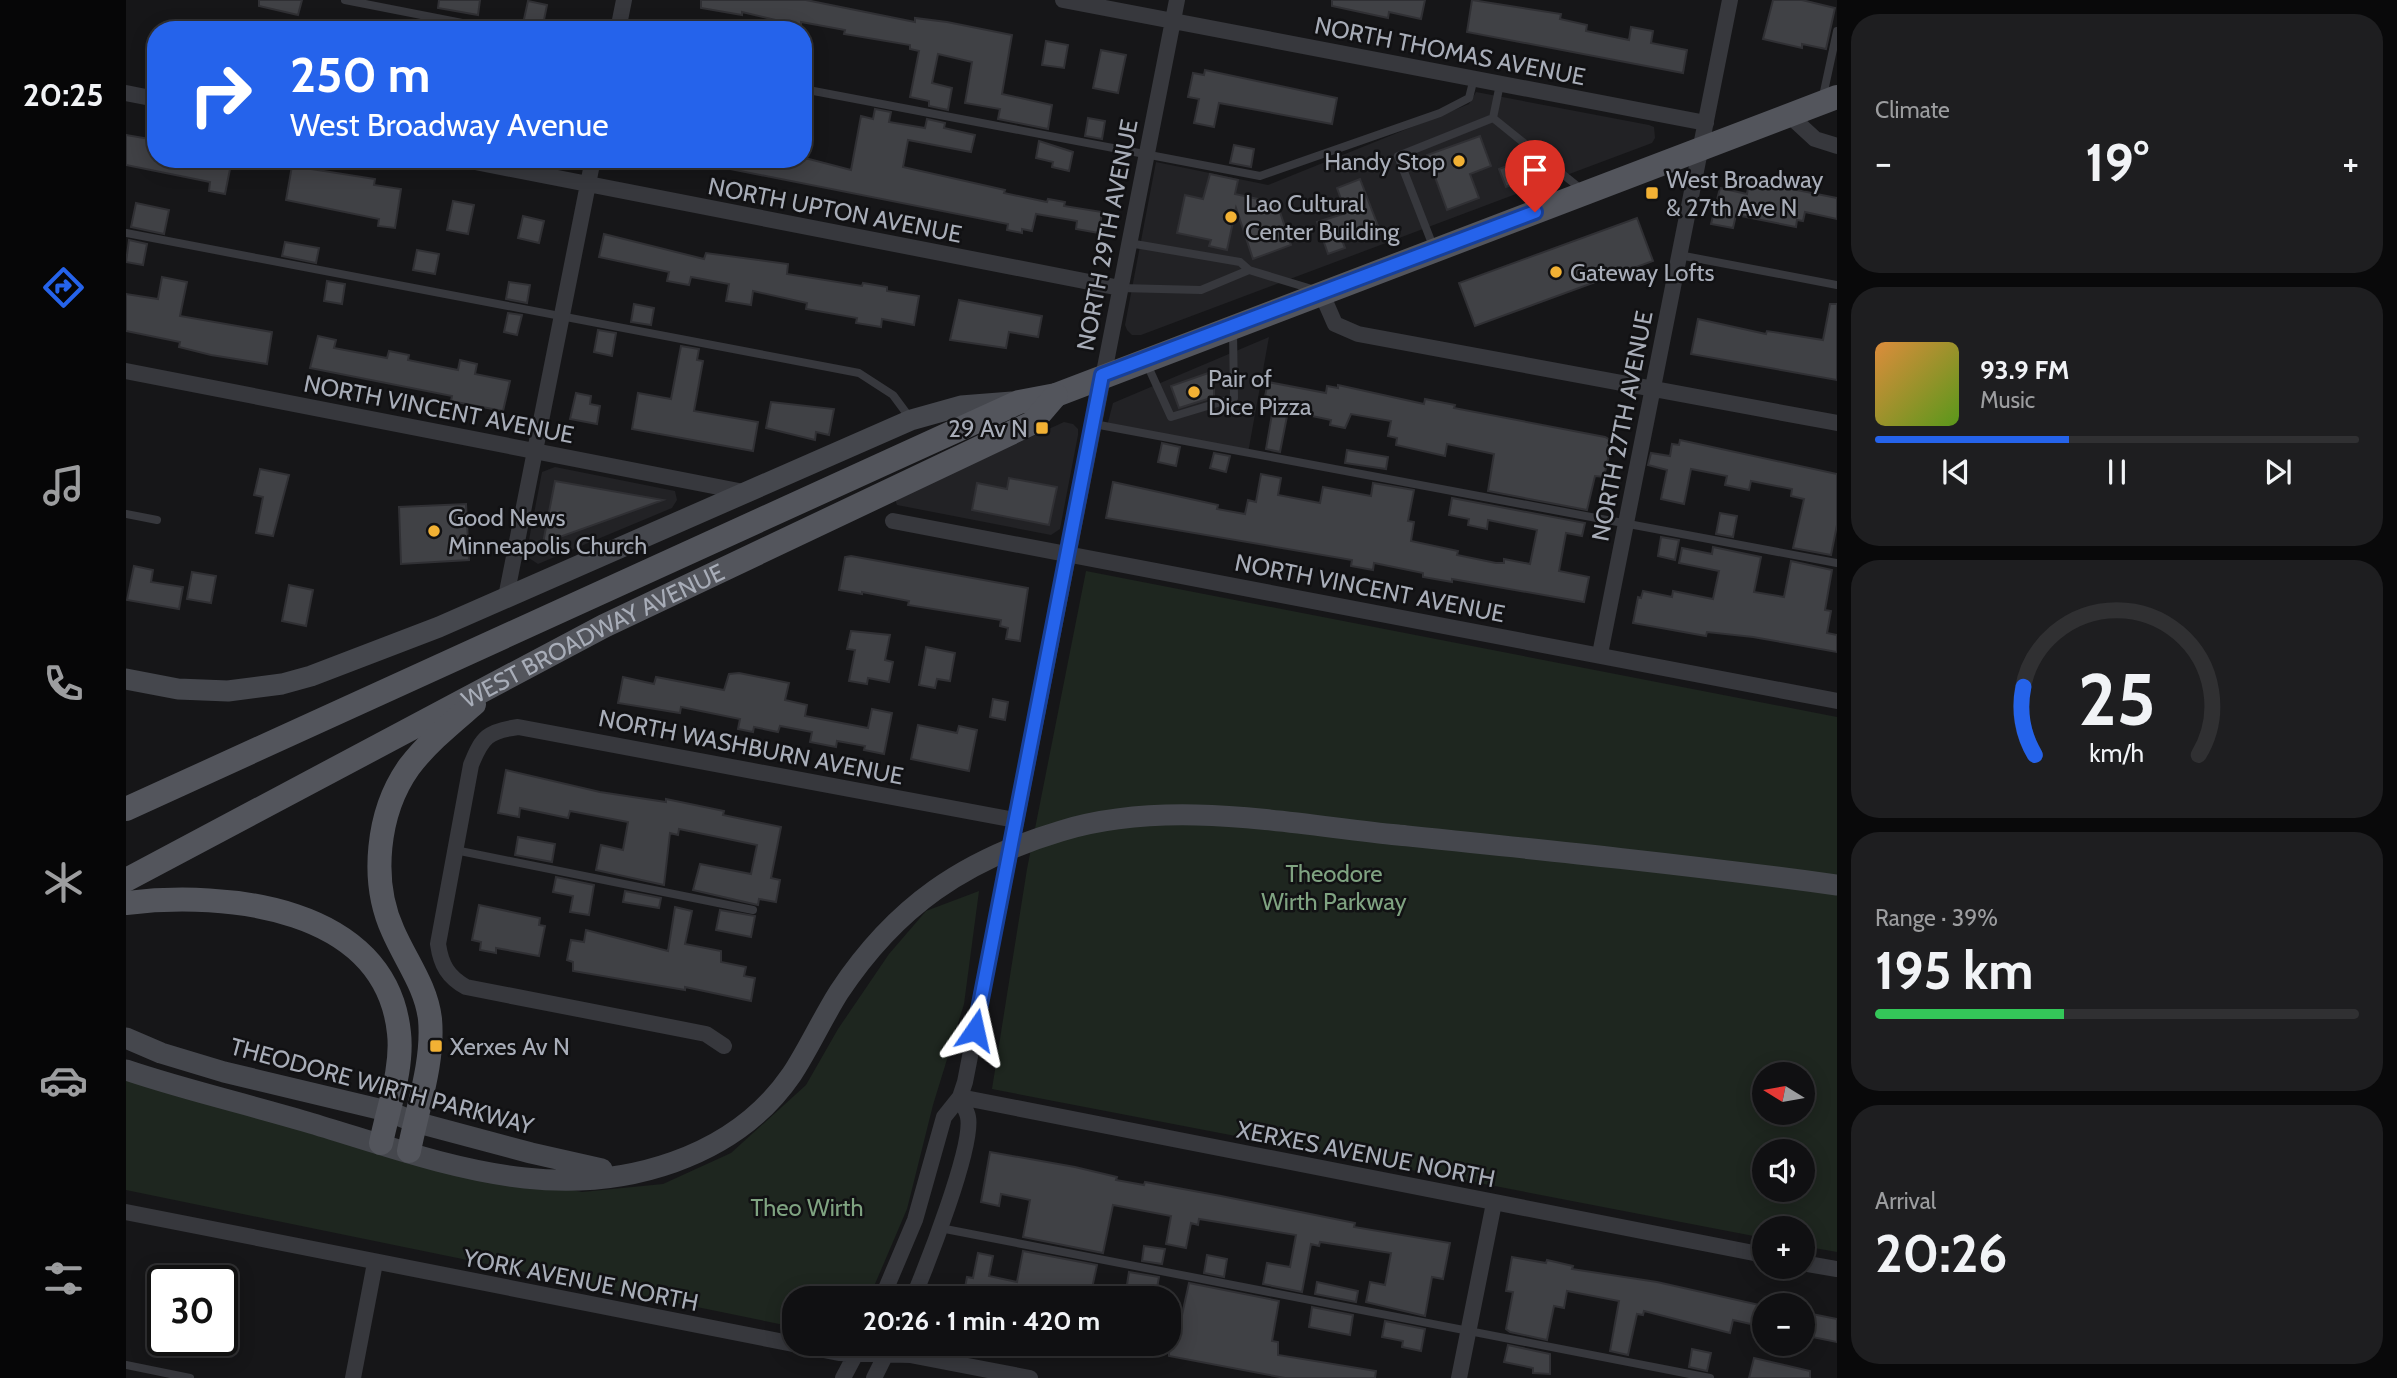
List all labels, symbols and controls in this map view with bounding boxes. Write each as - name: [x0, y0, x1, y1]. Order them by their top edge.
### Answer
- street label: NORTH THOMAS AVENUE: [1312, 10, 1588, 92]
- text: 250 m: [290, 45, 430, 104]
- icon: right: [175, 49, 266, 140]
- text: 20:25: [23, 75, 103, 114]
- text: Climate: [1875, 96, 1950, 124]
- text: West Broadway Avenue: [290, 105, 609, 144]
- street label: NORTH 29TH AVENUE: [1070, 117, 1144, 353]
- text: 19°: [2085, 131, 2149, 194]
- text: −: [1875, 139, 1892, 186]
- text: +: [2342, 139, 2359, 186]
- pin: [1505, 140, 1565, 212]
- place label: Handy Stop: [1324, 147, 1445, 176]
- icon: arrive: [1516, 151, 1554, 189]
- marker: Handy Stop: [1451, 153, 1467, 169]
- place label: West Broadway & 27th Ave N: [1666, 165, 1823, 222]
- street label: NORTH UPTON AVENUE: [706, 171, 964, 249]
- marker: West Broadway & 27th Ave N: [1644, 185, 1660, 201]
- place label: Lao Cultural Center Building: [1245, 189, 1400, 246]
- marker: Lao Cultural Center Building: [1223, 209, 1239, 225]
- place label: Gateway Lofts: [1570, 258, 1714, 287]
- icon: directions: [39, 263, 88, 312]
- marker: Gateway Lofts: [1548, 264, 1564, 280]
- street label: NORTH 27TH AVENUE: [1585, 308, 1659, 544]
- text: 93.9 FM: [1980, 354, 2069, 386]
- place label: Pair of Dice Pizza: [1208, 364, 1312, 421]
- street label: NORTH VINCENT AVENUE: [301, 369, 577, 449]
- marker: Pair of Dice Pizza: [1186, 384, 1202, 400]
- text: Music: [1980, 386, 2035, 414]
- place label: 29 Av N: [948, 414, 1028, 443]
- marker: 29 Av N: [1034, 420, 1050, 436]
- icon: previous: [1937, 453, 1975, 491]
- icon: pause: [2098, 453, 2136, 491]
- icon: next: [2259, 453, 2297, 491]
- icon: music: [39, 461, 88, 510]
- place label: Good News Minneapolis Church: [448, 503, 647, 560]
- marker: Good News Minneapolis Church: [426, 523, 442, 539]
- street label: NORTH VINCENT AVENUE: [1232, 548, 1508, 628]
- street label: WEST BROADWAY AVENUE: [456, 557, 729, 714]
- text: 25: [2078, 655, 2156, 743]
- icon: phone: [39, 659, 88, 708]
- street label: NORTH WASHBURN AVENUE: [596, 703, 906, 791]
- text: km/h: [2090, 738, 2144, 768]
- icon: climate: [39, 858, 88, 907]
- park label: Theodore Wirth Parkway: [1261, 859, 1407, 916]
- text: Range · 39%: [1875, 904, 1998, 932]
- text: 195 km: [1875, 939, 2033, 1002]
- position arrow: [938, 993, 1012, 1067]
- street label: THEODORE WIRTH PARKWAY: [227, 1032, 537, 1141]
- place label: Xerxes Av N: [450, 1032, 570, 1061]
- marker: Xerxes Av N: [428, 1038, 444, 1054]
- icon: car: [39, 1056, 88, 1105]
- north arrow: [1752, 1062, 1815, 1125]
- map controls: [1752, 1062, 1815, 1356]
- street label: XERXES AVENUE NORTH: [1234, 1115, 1498, 1193]
- button: sound: [1752, 1139, 1815, 1202]
- text: Arrival: [1875, 1187, 1936, 1215]
- park label: Theo Wirth: [751, 1193, 863, 1222]
- button: +: [1752, 1216, 1815, 1279]
- text: 20:26: [1875, 1222, 2008, 1285]
- street label: YORK AVENUE NORTH: [460, 1243, 701, 1317]
- icon: filters: [39, 1254, 88, 1303]
- speed limit sign: 30: [147, 1265, 238, 1356]
- button: −: [1752, 1293, 1815, 1356]
- text: 20:26 · 1 min · 420 m: [863, 1305, 1100, 1337]

